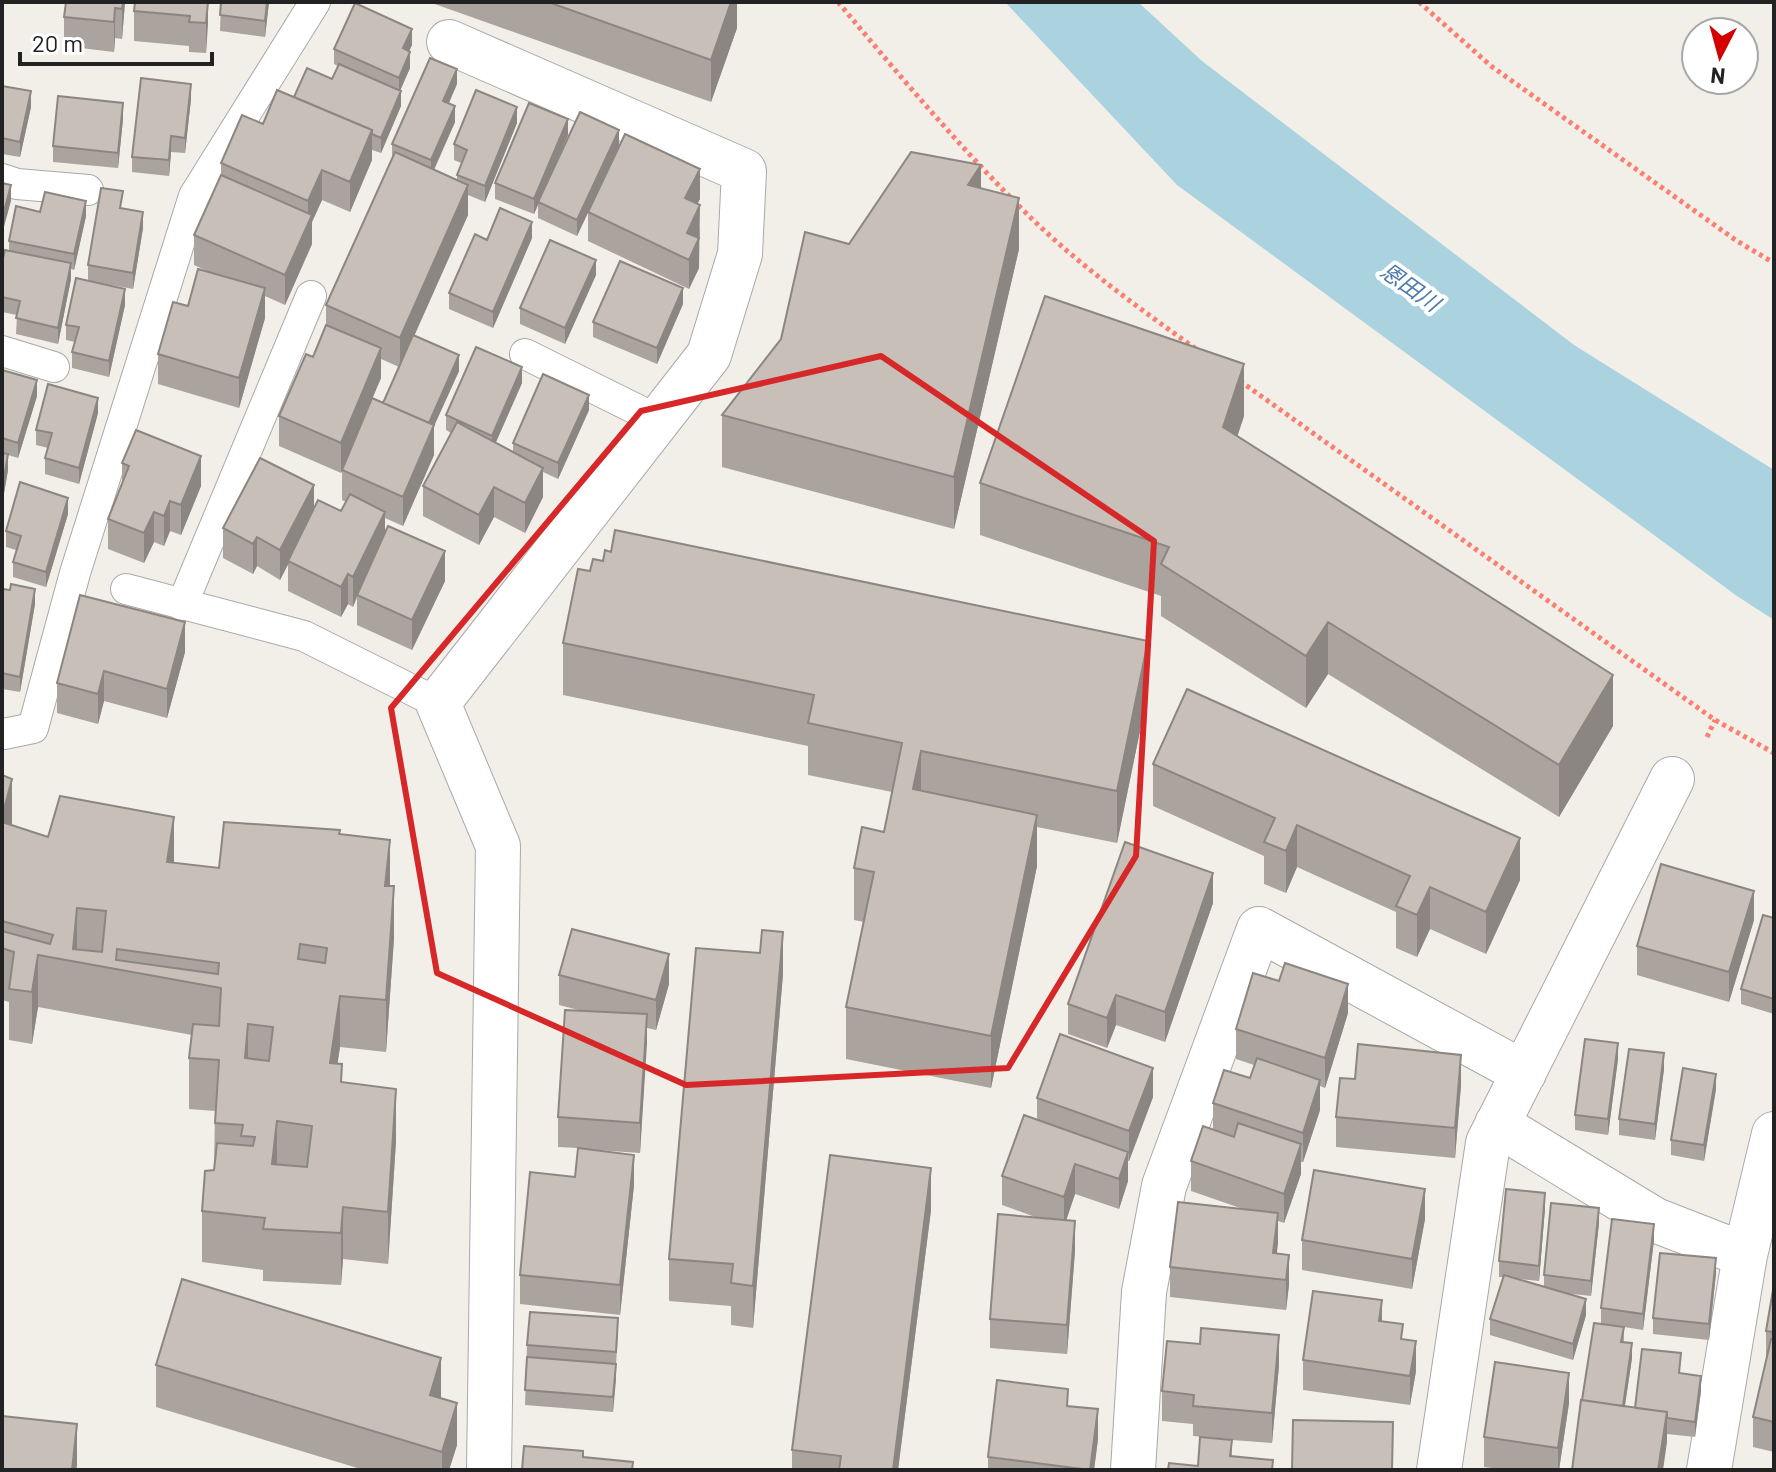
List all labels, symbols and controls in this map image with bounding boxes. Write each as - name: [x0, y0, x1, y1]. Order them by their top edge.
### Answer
- scale bar: [20, 16, 212, 66]
- north arrow: [1680, 16, 1760, 96]
- text: 20 m: [32, 28, 83, 57]
- text: N: [1709, 63, 1726, 91]
- water label: 恩田川: [1377, 256, 1447, 317]

